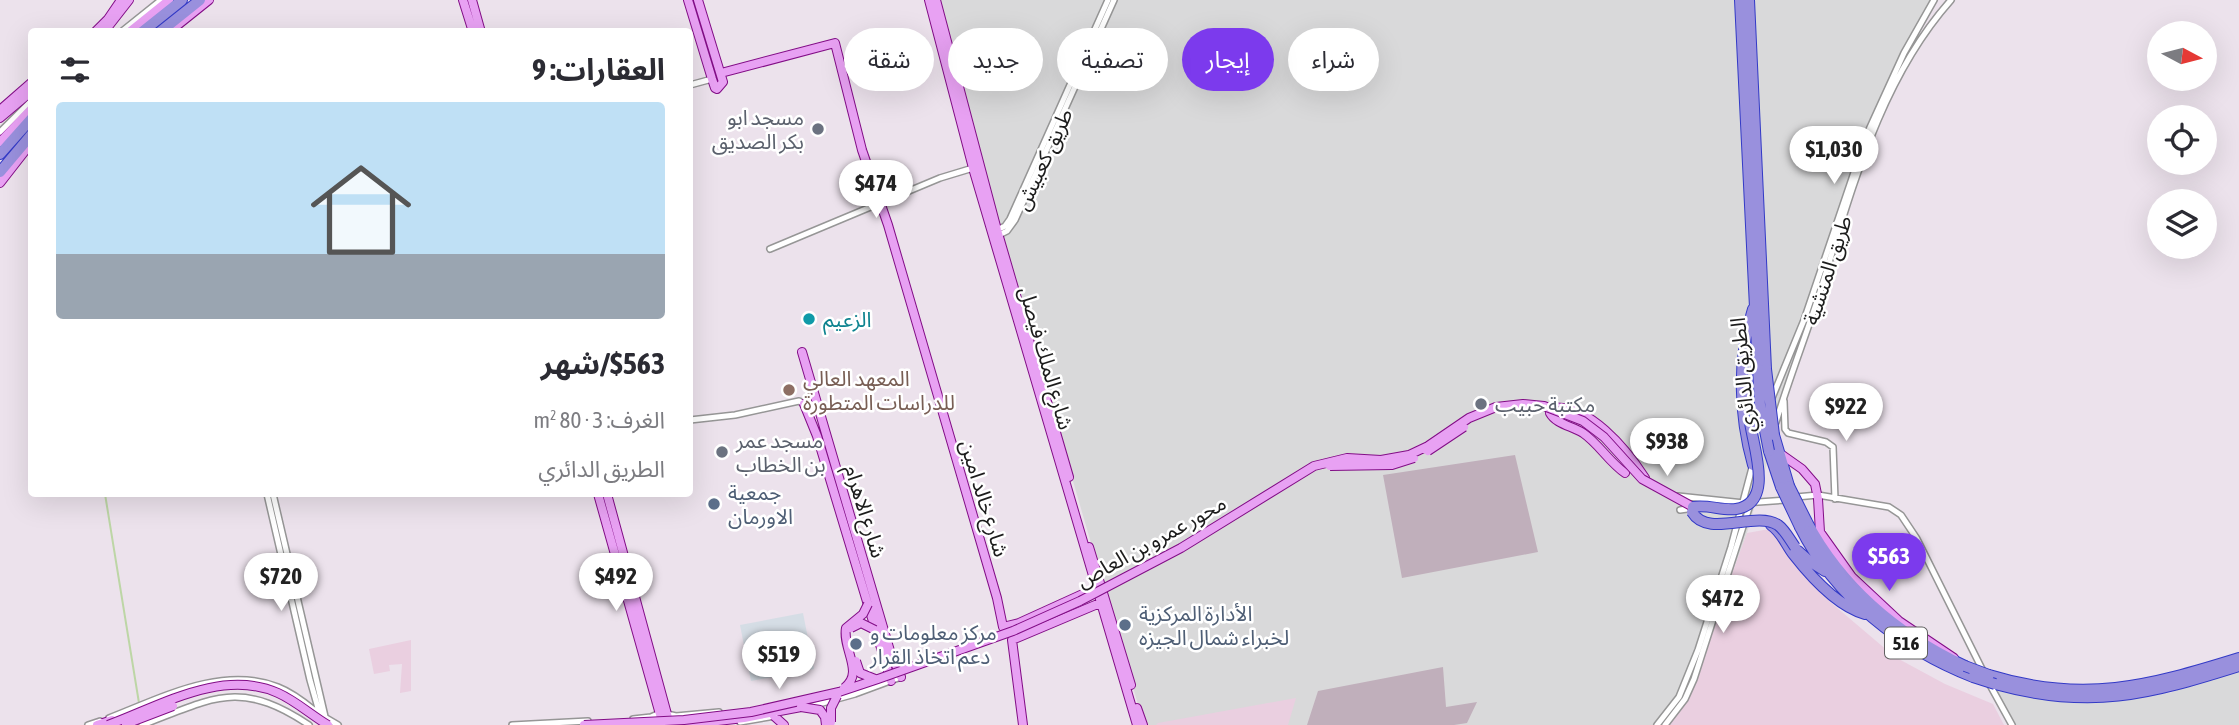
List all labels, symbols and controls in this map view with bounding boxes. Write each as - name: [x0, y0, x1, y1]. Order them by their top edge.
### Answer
- north arrow: [2147, 21, 2217, 91]
- map controls: [2147, 21, 2217, 259]
- chip: شقة: [844, 28, 934, 91]
- chip: جديد: [948, 28, 1043, 91]
- chip: تصفية: [1057, 28, 1168, 91]
- chip: إيجار: [1182, 28, 1274, 91]
- chip: شراء: [1288, 28, 1379, 91]
- icon: filters: [56, 51, 94, 89]
- text: العقارات: 9: [532, 52, 665, 86]
- street label: طريق كعبيش: [1009, 104, 1079, 214]
- place label: مسجد ابو بكر الصديق: [712, 105, 804, 155]
- button: locate: [2147, 105, 2217, 175]
- marker: مسجد ابو بكر الصديق: [810, 121, 826, 137]
- pin: $1,030: [1777, 127, 1891, 186]
- text: $1,030: [1806, 136, 1863, 162]
- icon: home: [298, 147, 424, 273]
- pin: $474: [835, 160, 917, 220]
- text: $474: [855, 170, 897, 196]
- button: layers: [2147, 189, 2217, 259]
- street label: طريق المنشية: [1798, 212, 1858, 328]
- street label: شارع الملك فيصل: [1011, 284, 1079, 433]
- place label: الزعيم: [823, 307, 871, 335]
- marker: الزعيم: [801, 311, 817, 327]
- street label: الطريق الدائري: [1725, 316, 1764, 434]
- text: $563/شهر: [541, 346, 665, 380]
- place label: المعهد العالي للدراسات المتطورة: [803, 366, 955, 415]
- marker: المعهد العالي للدراسات المتطورة: [781, 382, 797, 398]
- pin: $922: [1805, 384, 1887, 443]
- place label: مكتبة حبيب: [1495, 392, 1595, 416]
- text: $922: [1825, 393, 1867, 419]
- marker: مكتبة حبيب: [1473, 396, 1489, 412]
- text: الغرف: 3 · 80 m²: [533, 407, 665, 433]
- pin: $938: [1626, 419, 1708, 478]
- place label: مسجد عمر بن الخطاب: [735, 428, 826, 477]
- text: $938: [1646, 428, 1688, 454]
- street label: شارع خالد امين: [952, 437, 1014, 561]
- marker: مسجد عمر بن الخطاب: [714, 444, 730, 460]
- text: الطريق الدائري: [538, 456, 665, 482]
- street label: شارع الاهرام: [836, 462, 892, 562]
- place label: جمعية الاورمان: [728, 480, 793, 529]
- street label: محور عمرو بن العاص: [1072, 490, 1230, 593]
- marker: جمعية الاورمان: [706, 496, 722, 512]
- pin: $563: [1848, 534, 1930, 593]
- text: $563: [1868, 543, 1910, 569]
- pin: $720: [240, 554, 322, 613]
- pin: $492: [575, 554, 657, 613]
- text: $720: [260, 563, 302, 589]
- text: $492: [595, 563, 637, 589]
- pin: $472: [1682, 576, 1764, 635]
- text: $472: [1702, 585, 1744, 611]
- place label: الأدارة المركزية لخبراء شمال الجيزه: [1139, 601, 1289, 650]
- marker: الأدارة المركزية لخبراء شمال الجيزه: [1117, 617, 1133, 633]
- place label: مركز معلومات و دعم اتخاذ القرار: [869, 620, 997, 672]
- road number: 516: [1885, 628, 1927, 658]
- pin: $519: [738, 632, 820, 691]
- marker: مركز معلومات و دعم اتخاذ القرار: [848, 636, 864, 652]
- text: $519: [758, 641, 800, 667]

